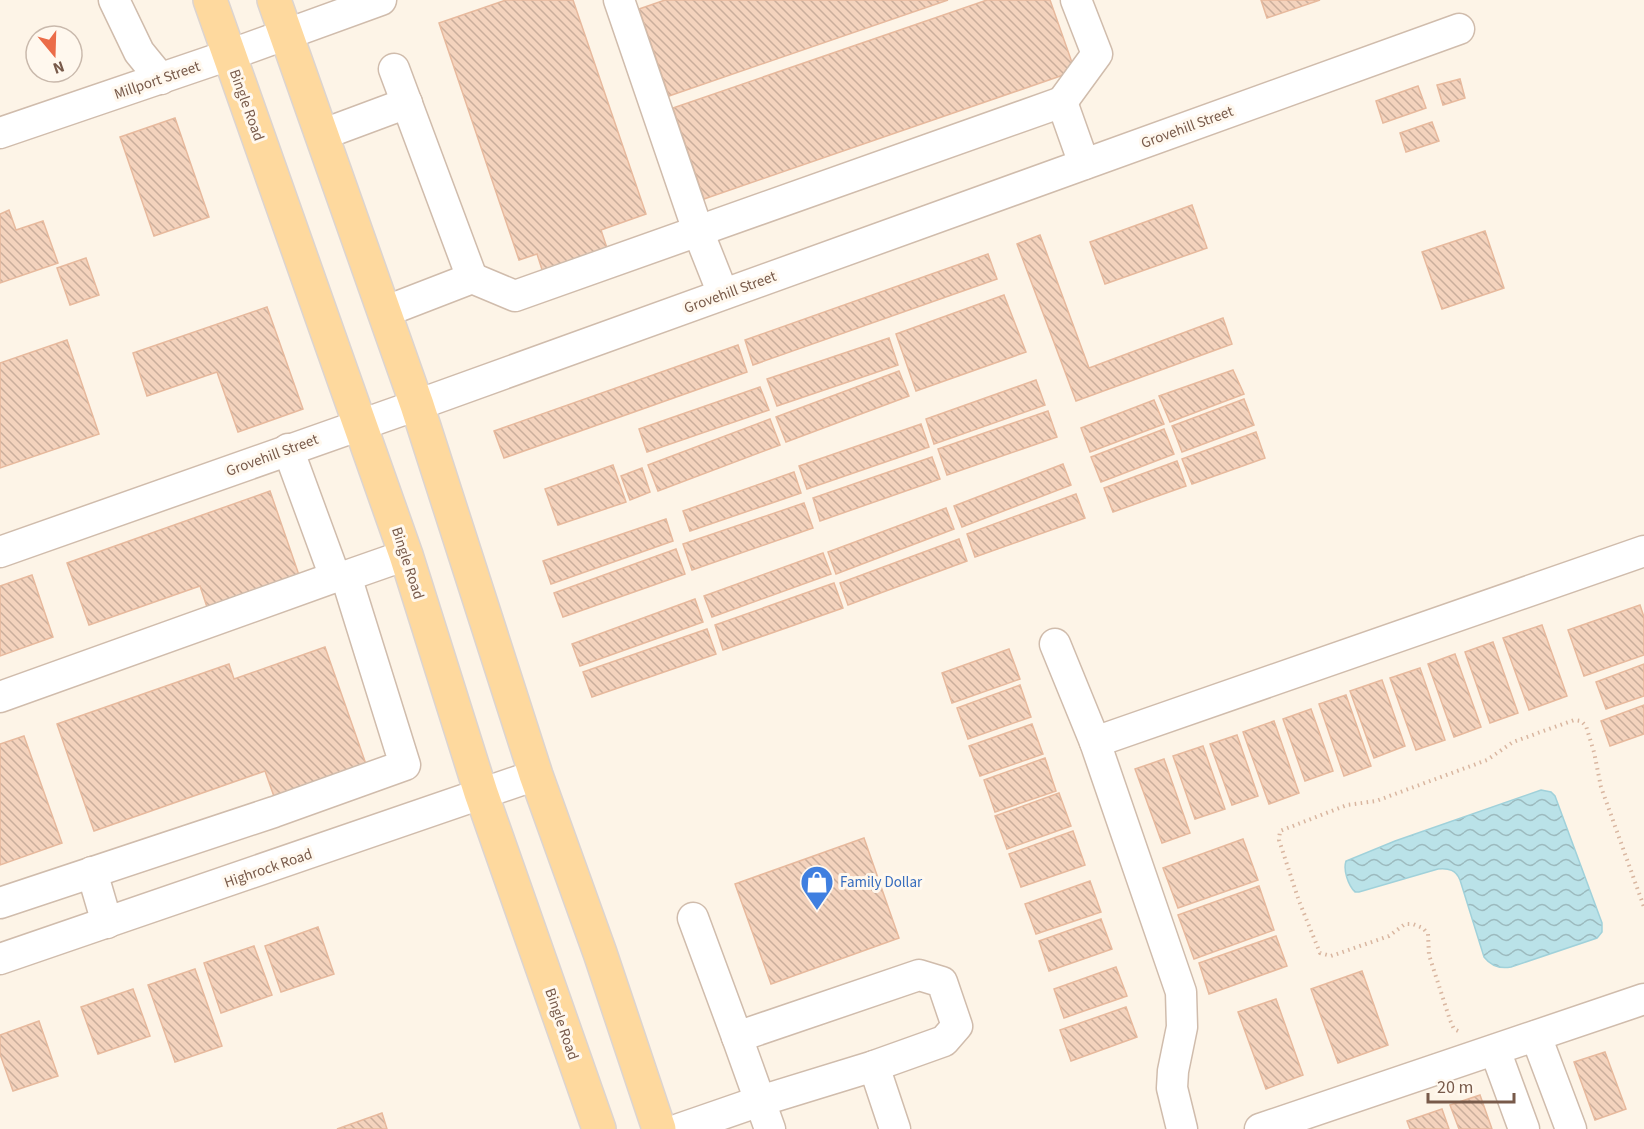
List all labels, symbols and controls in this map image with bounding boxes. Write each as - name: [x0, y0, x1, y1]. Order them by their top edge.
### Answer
- north arrow: [24, 24, 84, 84]
- text: N: [50, 55, 67, 79]
- street label: Millport Street: [111, 56, 203, 105]
- street label: Bingle Road: [224, 66, 269, 144]
- street label: Grovehill Street: [1138, 101, 1236, 154]
- street label: Grovehill Street: [681, 266, 779, 319]
- street label: Grovehill Street: [223, 429, 321, 482]
- street label: Bingle Road: [386, 524, 429, 602]
- street label: Highrock Road: [221, 844, 315, 893]
- shop icon: Family Dollar: [799, 864, 835, 911]
- place label: Family Dollar: [840, 872, 923, 893]
- street label: Bingle Road: [539, 985, 584, 1063]
- scale bar: [1428, 1066, 1514, 1104]
- text: 20 m: [1437, 1075, 1473, 1100]

